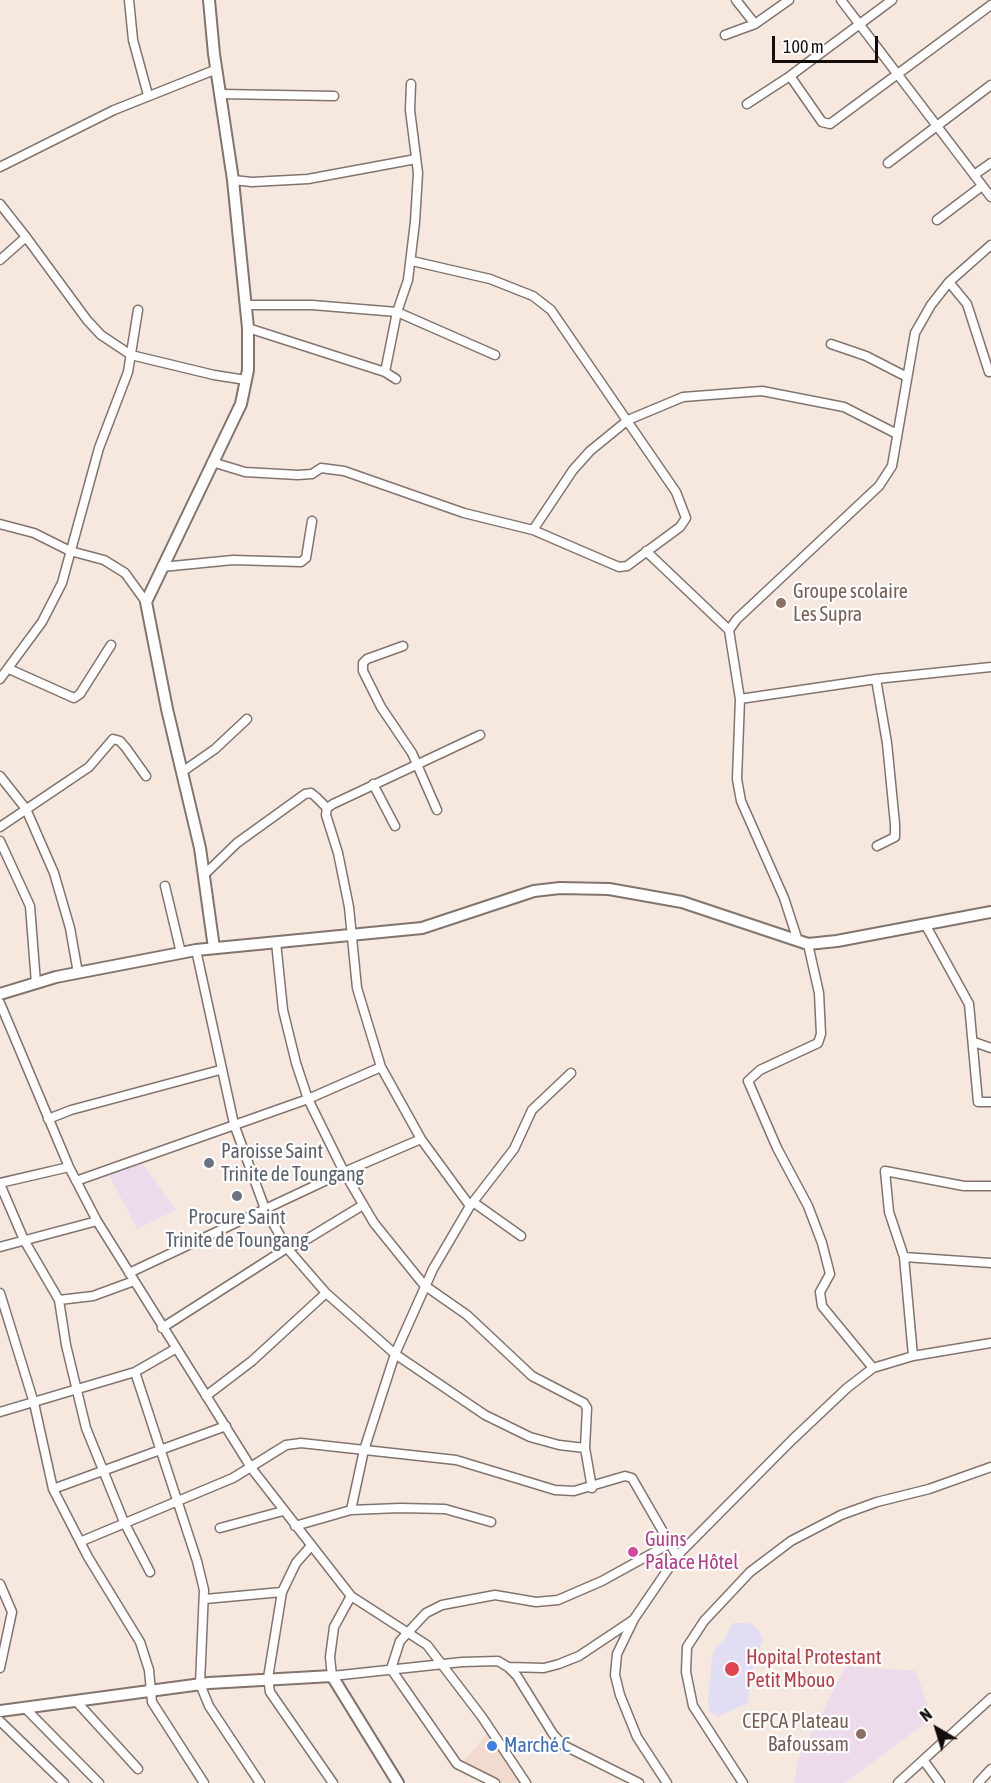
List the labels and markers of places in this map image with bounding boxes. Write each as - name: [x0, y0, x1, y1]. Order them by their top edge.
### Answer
- place label: Groupe scolaire Les Supra: [793, 580, 908, 627]
- marker: Groupe scolaire Les Supra: [774, 596, 788, 610]
- place label: Paroisse Saint Trinite de Toungang: [221, 1140, 364, 1187]
- marker: Paroisse Saint Trinite de Toungang: [202, 1156, 216, 1170]
- marker: Procure Saint Trinite de Toungang: [230, 1189, 244, 1203]
- place label: Procure Saint Trinite de Toungang: [165, 1206, 309, 1253]
- place label: Guins Palace Hôtel: [645, 1528, 738, 1575]
- marker: Guins Palace Hôtel: [626, 1545, 640, 1559]
- place label: Hopital Protestant Petit Mbouo: [746, 1646, 882, 1693]
- marker: Hopital Protestant Petit Mbouo: [723, 1660, 741, 1678]
- place label: CEPCA Plateau Bafoussam: [742, 1710, 849, 1757]
- marker: CEPCA Plateau Bafoussam: [854, 1727, 868, 1741]
- place label: Marché C: [504, 1734, 571, 1758]
- marker: Marché C: [485, 1739, 499, 1753]

